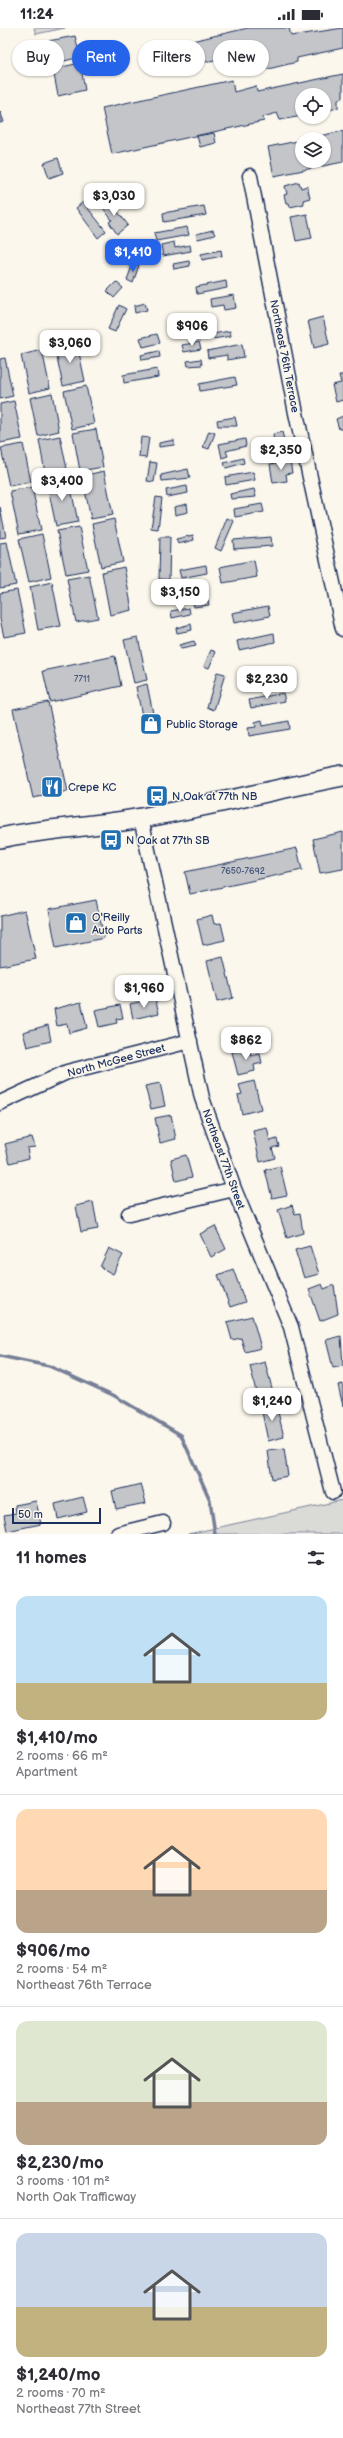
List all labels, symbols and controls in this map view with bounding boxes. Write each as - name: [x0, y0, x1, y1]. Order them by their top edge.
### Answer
- text: 11:24: [20, 5, 53, 24]
- chip: Buy: [12, 40, 64, 76]
- chip: Rent: [72, 40, 130, 76]
- chip: Filters: [138, 40, 205, 76]
- chip: New: [213, 40, 269, 76]
- map controls: [295, 88, 331, 168]
- button: locate: [295, 88, 331, 124]
- button: layers: [295, 132, 331, 168]
- pin: $3,030: [81, 183, 147, 217]
- text: $3,030: [93, 188, 135, 204]
- pin: $1,410: [100, 239, 166, 273]
- text: $1,410: [114, 244, 152, 260]
- street label: Northeast 76th Terrace: [267, 298, 302, 414]
- pin: $906: [168, 313, 216, 347]
- text: $906: [176, 318, 208, 334]
- pin: $3,060: [37, 330, 103, 364]
- text: $3,060: [48, 335, 92, 351]
- pin: $2,350: [248, 437, 314, 471]
- text: $2,350: [260, 442, 302, 458]
- pin: $3,400: [29, 468, 95, 502]
- text: $3,400: [41, 473, 83, 489]
- pin: $3,150: [147, 579, 213, 613]
- text: $3,150: [160, 584, 200, 600]
- pin: $2,230: [234, 666, 300, 700]
- text: $2,230: [246, 671, 288, 687]
- house number: 7711: [74, 674, 90, 685]
- shop icon: Public Storage: [138, 711, 164, 737]
- place label: Public Storage: [166, 718, 238, 731]
- restaurant icon: Crepe KC: [39, 774, 65, 800]
- place label: Crepe KC: [68, 781, 116, 794]
- bus stop icon: N Oak at 77th NB: [144, 783, 170, 809]
- place label: N Oak at 77th NB: [172, 790, 258, 803]
- bus stop icon: N Oak at 77th SB: [98, 827, 124, 853]
- place label: N Oak at 77th SB: [126, 834, 210, 847]
- house number: 7650-7692: [221, 866, 266, 877]
- shop icon: O'Reilly Auto Parts: [63, 910, 89, 936]
- place label: O'Reilly Auto Parts: [92, 911, 143, 937]
- pin: $1,960: [111, 975, 177, 1009]
- text: $1,960: [124, 980, 164, 996]
- pin: $862: [222, 1027, 270, 1061]
- text: $862: [230, 1032, 262, 1048]
- street label: North McGee Street: [66, 1041, 167, 1080]
- street label: Northeast 77th Street: [199, 1107, 248, 1212]
- pin: $1,240: [239, 1388, 305, 1422]
- text: $1,240: [252, 1393, 292, 1409]
- scale bar: [12, 1506, 101, 1525]
- text: 50 m: [18, 1508, 43, 1521]
- icon: filters: [305, 1547, 327, 1569]
- text: 11 homes: [16, 1548, 87, 1568]
- icon: home: [136, 1622, 208, 1694]
- text: $1,410/mo: [16, 1728, 98, 1748]
- text: 2 rooms · 66 m²: [16, 1748, 108, 1764]
- text: Apartment: [16, 1764, 77, 1780]
- icon: home: [136, 1835, 208, 1907]
- text: $906/mo: [16, 1941, 90, 1961]
- text: 2 rooms · 54 m²: [16, 1961, 107, 1977]
- text: Northeast 76th Terrace: [16, 1977, 152, 1993]
- icon: home: [136, 2047, 208, 2119]
- text: $2,230/mo: [16, 2153, 104, 2173]
- text: 3 rooms · 101 m²: [16, 2173, 110, 2189]
- text: North Oak Trafficway: [16, 2189, 136, 2205]
- icon: home: [136, 2259, 208, 2331]
- text: $1,240/mo: [16, 2365, 100, 2385]
- text: 2 rooms · 70 m²: [16, 2385, 106, 2401]
- text: Northeast 77th Street: [16, 2401, 141, 2417]

